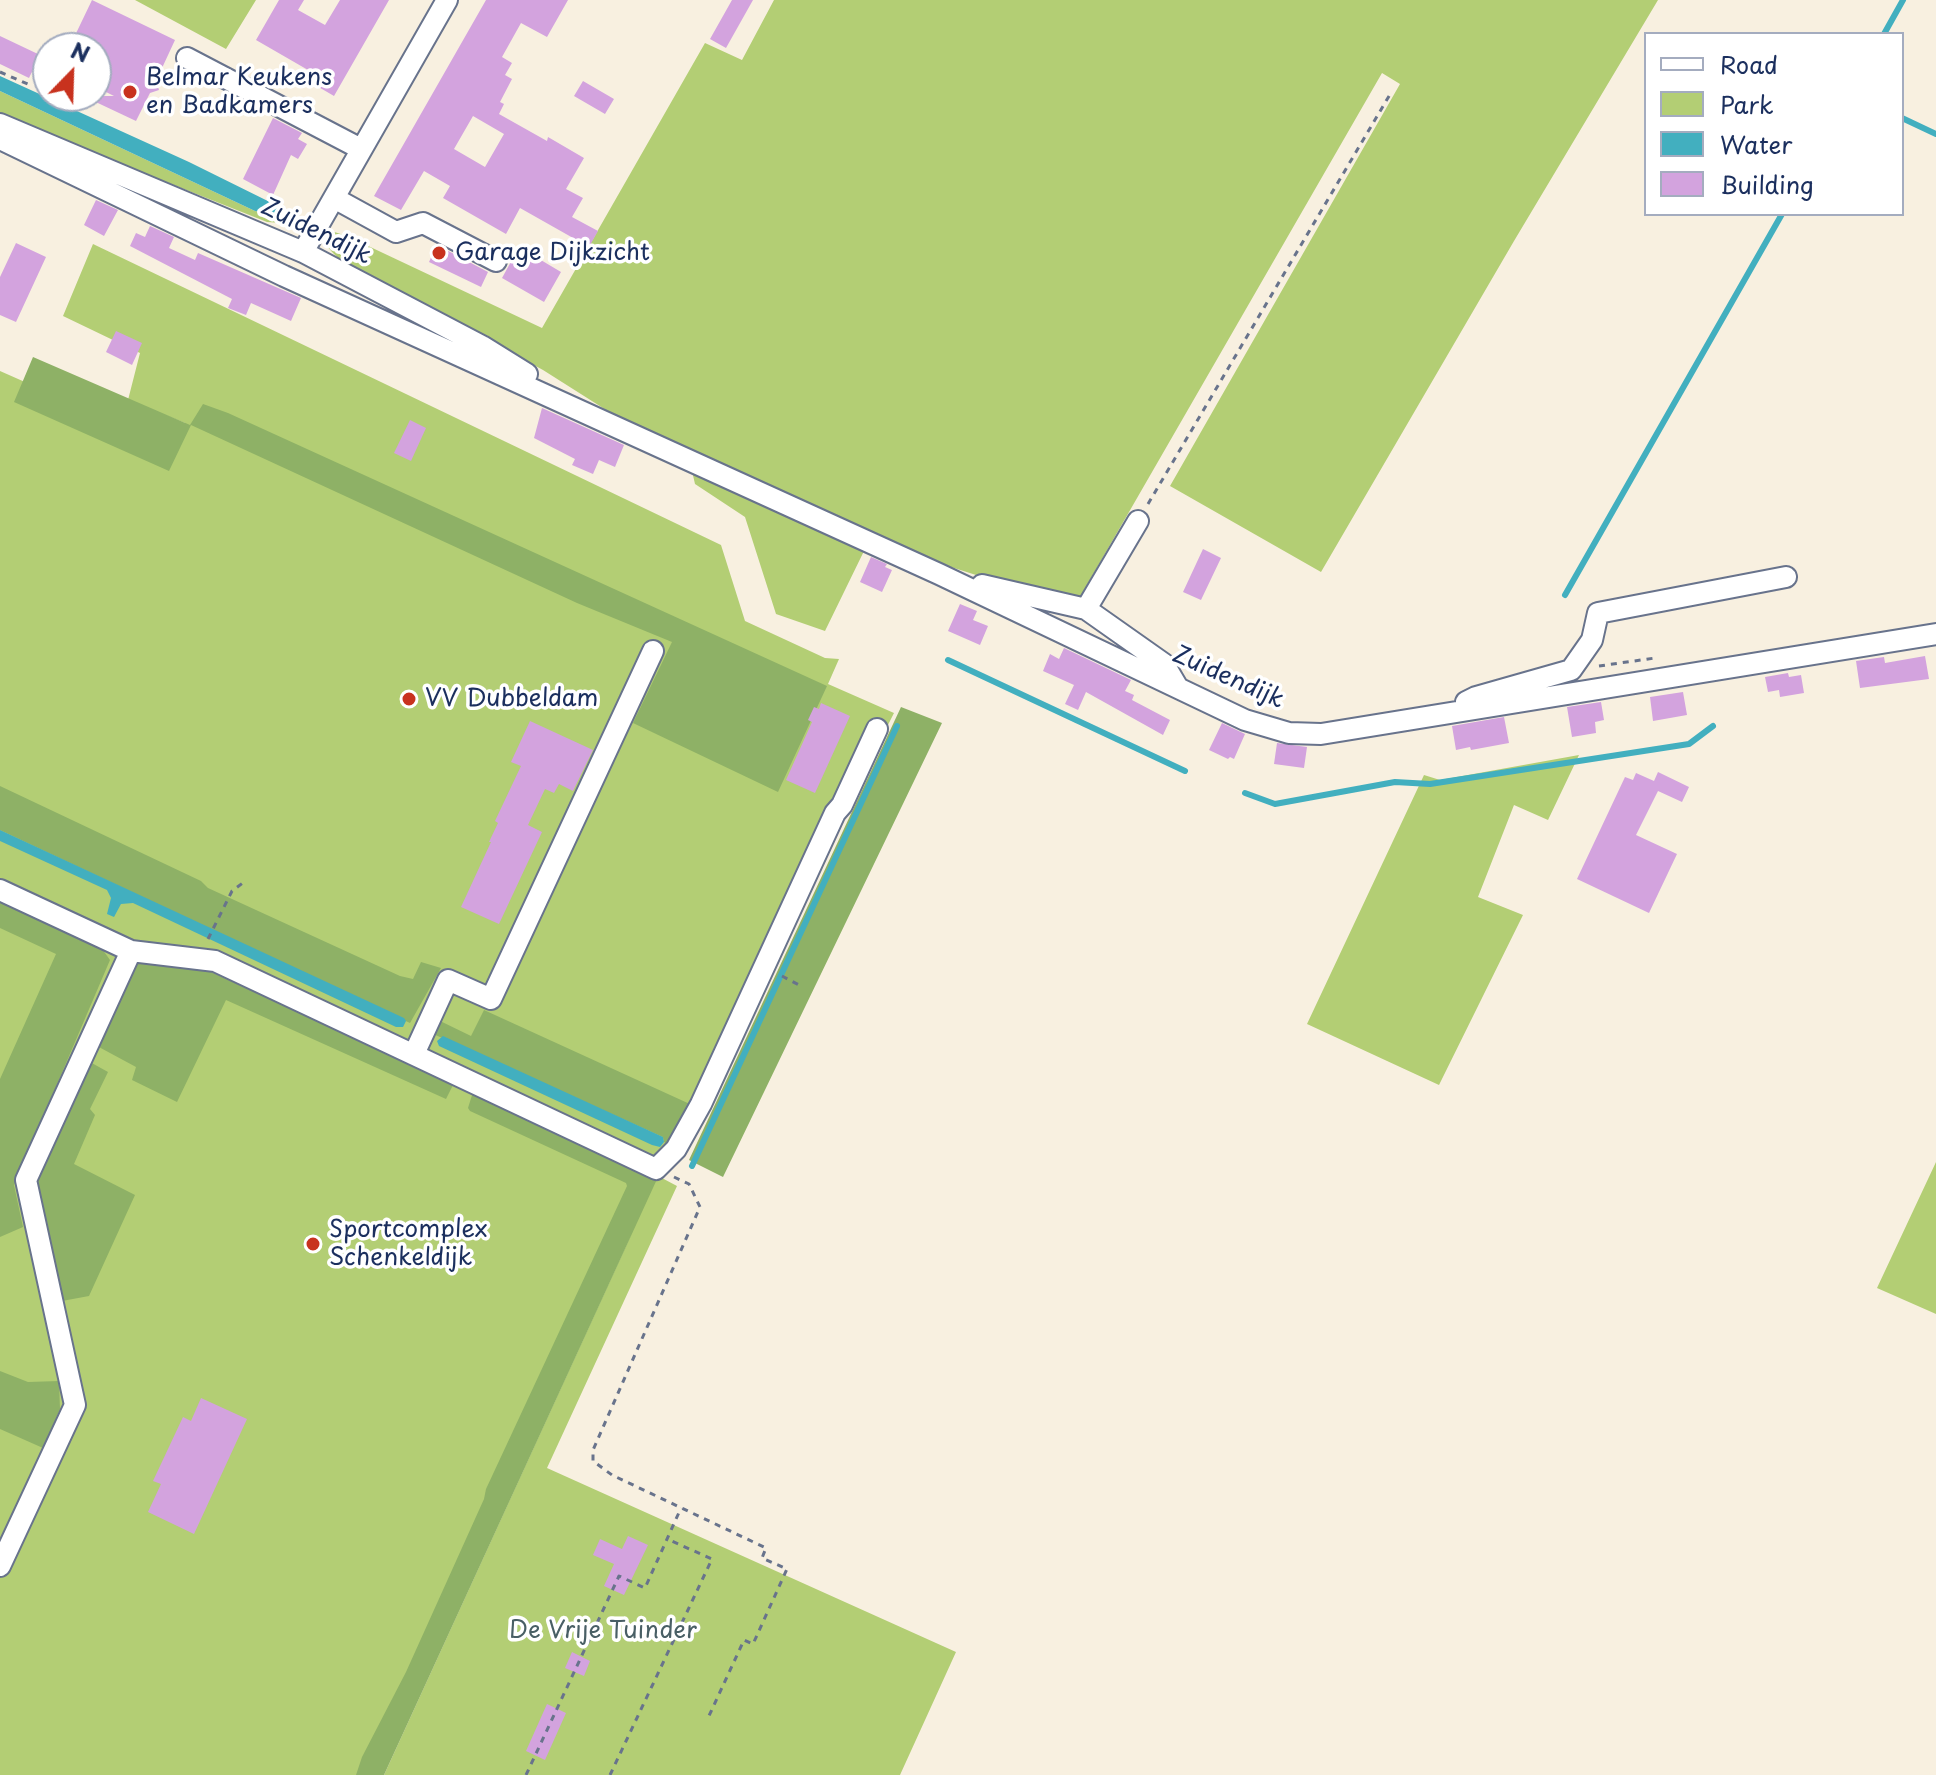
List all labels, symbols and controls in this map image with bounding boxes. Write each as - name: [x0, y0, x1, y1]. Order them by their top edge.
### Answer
- north arrow: [32, 32, 112, 112]
- legend: [1644, 32, 1904, 216]
- text: N: [66, 33, 95, 70]
- text: Road: [1720, 46, 1778, 82]
- place label: Belmar Keukens en Badkamers: [146, 64, 332, 120]
- marker: Belmar Keukens en Badkamers: [121, 83, 139, 101]
- text: Park: [1720, 86, 1774, 122]
- text: Water: [1720, 126, 1792, 162]
- text: Building: [1720, 166, 1814, 202]
- street label: Zuidendijk: [256, 193, 376, 271]
- place label: Garage Dijkzicht: [455, 239, 650, 267]
- marker: Garage Dijkzicht: [430, 244, 448, 262]
- street label: Zuidendijk: [1168, 641, 1288, 715]
- place label: VV Dubbeldam: [425, 685, 598, 713]
- marker: VV Dubbeldam: [400, 690, 418, 708]
- place label: Sportcomplex Schenkeldijk: [329, 1216, 487, 1272]
- marker: Sportcomplex Schenkeldijk: [304, 1235, 322, 1253]
- park label: De Vrije Tuinder: [509, 1617, 697, 1645]

